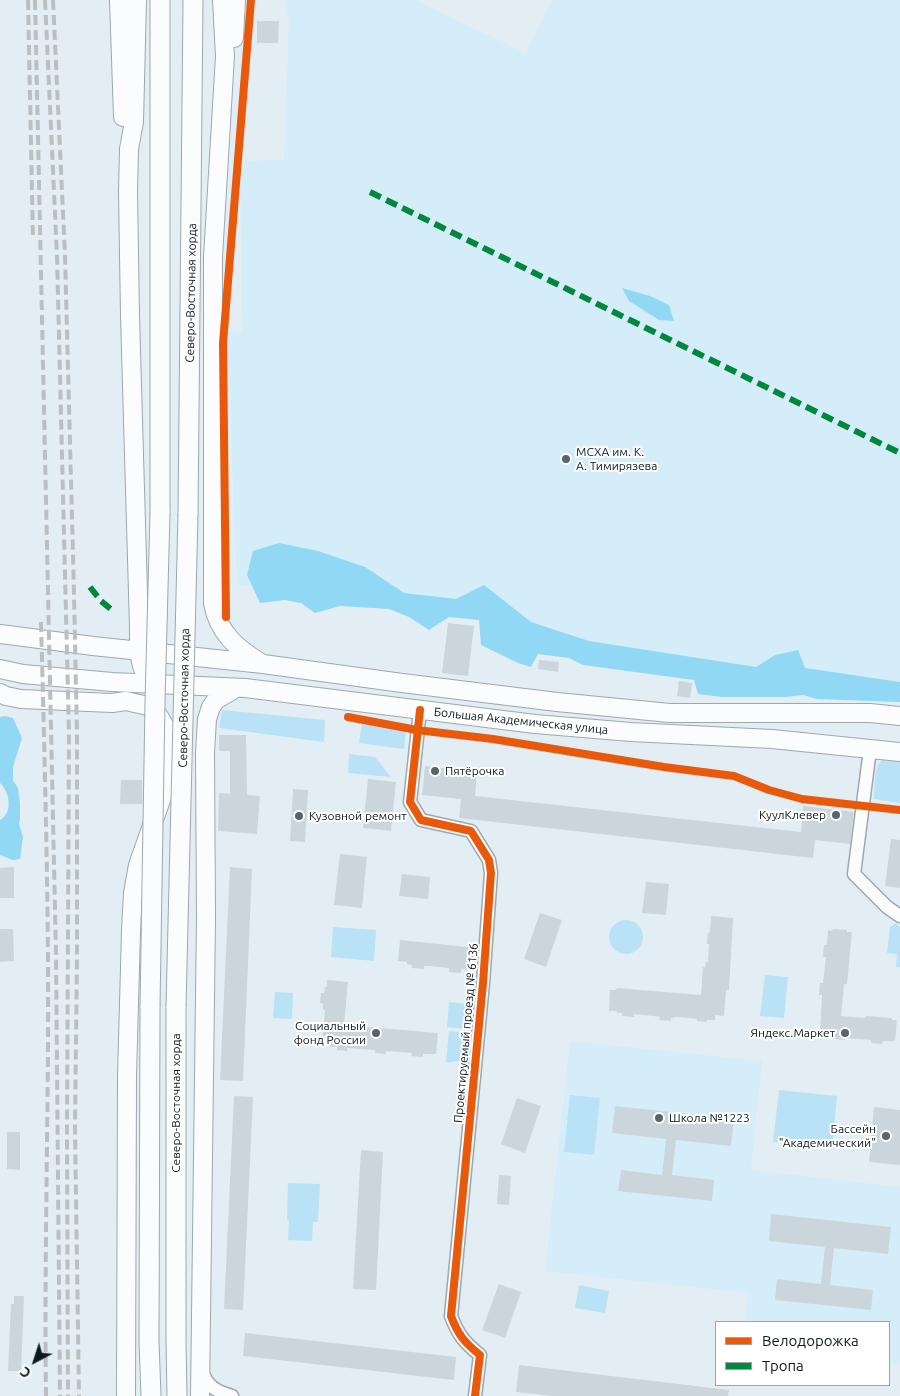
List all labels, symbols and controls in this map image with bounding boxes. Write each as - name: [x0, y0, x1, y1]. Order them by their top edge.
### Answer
- street label: Северо-Восточная хорда: [183, 223, 199, 363]
- place label: МСХА им. К. А. Тимирязева: [576, 445, 657, 473]
- marker: МСХА им. К. А. Тимирязева: [560, 453, 572, 465]
- street label: Северо-Восточная хорда: [176, 628, 192, 768]
- street label: Большая Академическая улица: [433, 705, 609, 737]
- place label: Пятёрочка: [445, 764, 504, 778]
- marker: Пятёрочка: [429, 765, 441, 777]
- place label: КуулКлевер: [759, 808, 826, 822]
- place label: Кузовной ремонт: [309, 809, 407, 823]
- marker: КуулКлевер: [830, 809, 842, 821]
- marker: Кузовной ремонт: [293, 810, 305, 822]
- street label: Проектируемый проезд № 6136: [451, 942, 481, 1124]
- place label: Социальный фонд России: [294, 1019, 366, 1047]
- place label: Яндекс.Маркет: [750, 1026, 835, 1040]
- marker: Социальный фонд России: [370, 1027, 382, 1039]
- marker: Яндекс.Маркет: [839, 1027, 851, 1039]
- street label: Северо-Восточная хорда: [169, 1033, 183, 1173]
- place label: Школа №1223: [669, 1111, 750, 1125]
- marker: Школа №1223: [653, 1112, 665, 1124]
- place label: Бассейн "Академический": [779, 1122, 876, 1150]
- marker: Бассейн "Академический": [880, 1130, 892, 1142]
- legend: [715, 1321, 890, 1386]
- text: Велодорожка: [762, 1332, 859, 1349]
- north arrow: [10, 1336, 60, 1386]
- text: Тропа: [762, 1357, 804, 1374]
- text: С: [17, 1363, 34, 1382]

